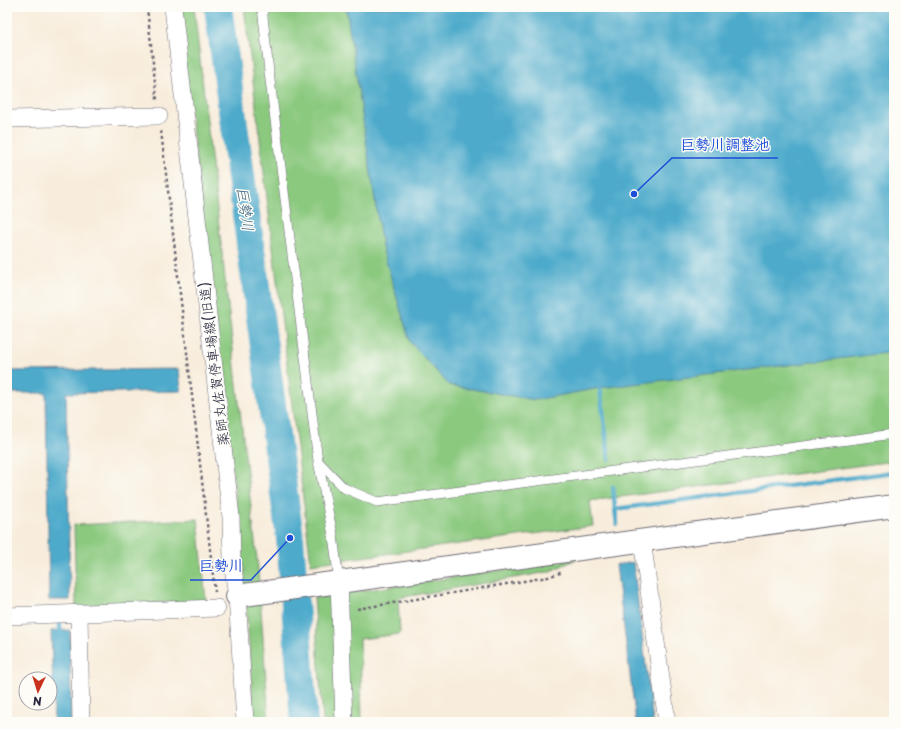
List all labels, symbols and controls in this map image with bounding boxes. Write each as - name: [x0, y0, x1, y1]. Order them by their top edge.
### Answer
- callout: 巨勢川調整池: [672, 131, 778, 158]
- text: 巨勢川調整池: [680, 132, 770, 155]
- water label: 巨勢川: [232, 185, 261, 233]
- street label: 薬師丸佐賀停車場線(旧道): [193, 281, 234, 447]
- callout: 巨勢川: [190, 553, 251, 580]
- text: 巨勢川: [198, 553, 244, 576]
- north arrow: [18, 671, 58, 711]
- text: N: [32, 693, 42, 710]

